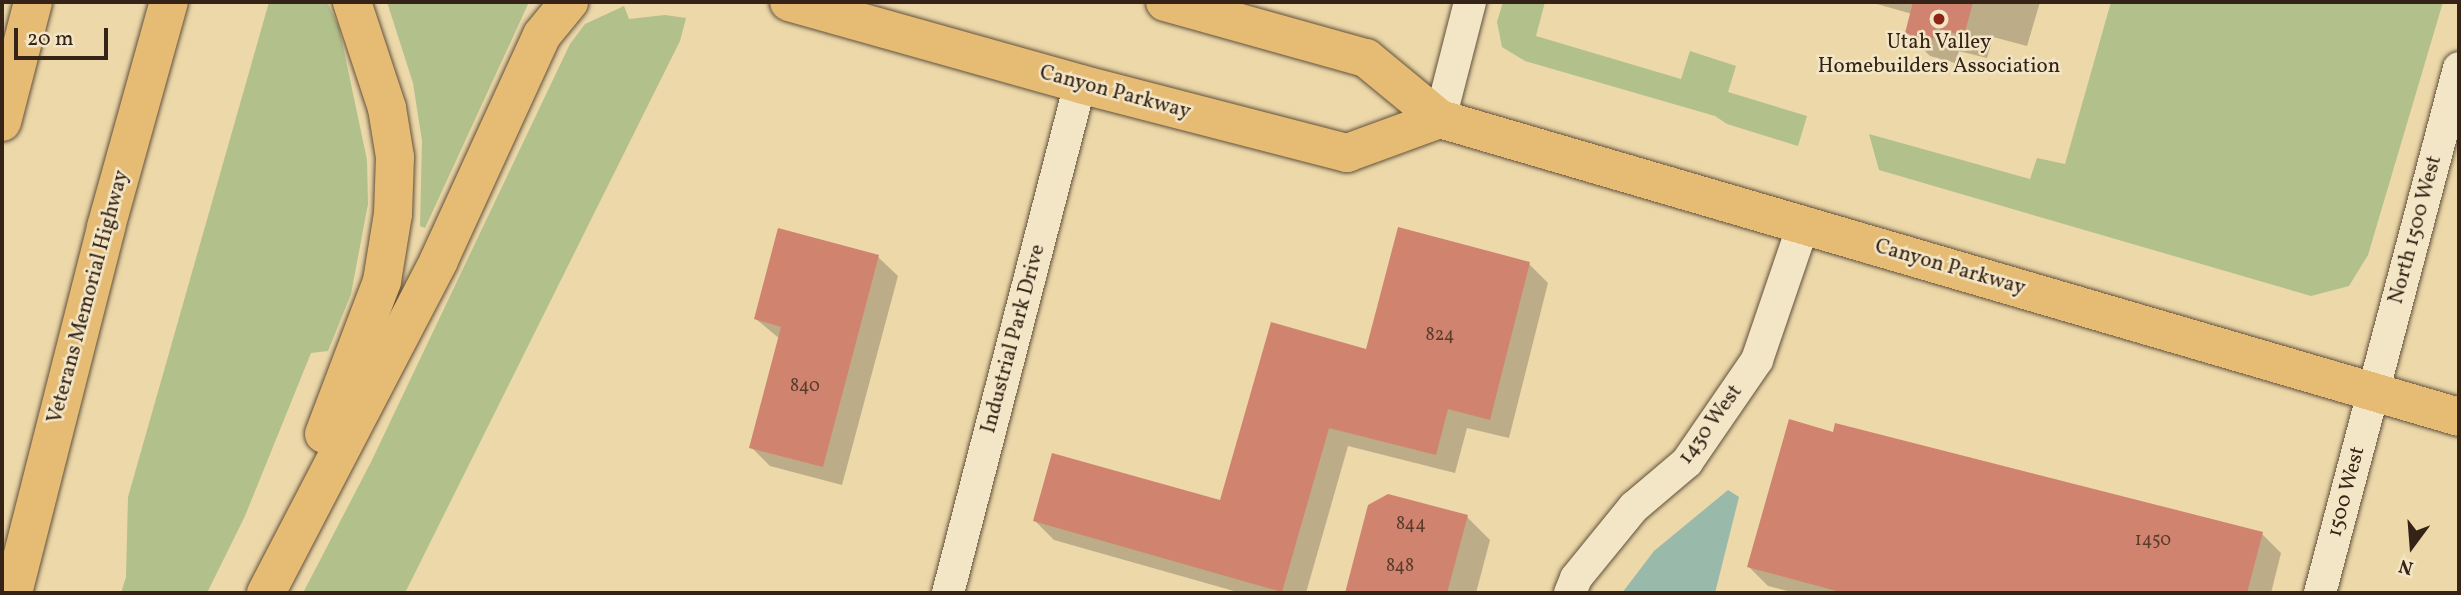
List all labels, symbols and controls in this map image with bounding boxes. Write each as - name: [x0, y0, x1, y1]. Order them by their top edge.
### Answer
- marker: Utah Valley Homebuilders Association: [1931, 11, 1947, 27]
- scale bar: [18, 14, 112, 58]
- text: 20 m: [27, 25, 73, 54]
- place label: Utah Valley Homebuilders Association: [1818, 30, 2060, 80]
- street label: Canyon Parkway: [1037, 61, 1193, 125]
- street label: North 1500 West: [2384, 153, 2448, 307]
- street label: Veterans Memorial Highway: [43, 168, 135, 426]
- street label: Canyon Parkway: [1872, 234, 2028, 302]
- street label: Industrial Park Drive: [977, 242, 1051, 436]
- house number: 824: [1425, 325, 1455, 347]
- house number: 840: [790, 376, 820, 398]
- street label: 1430 West: [1674, 380, 1748, 470]
- street label: 1500 West: [2323, 444, 2371, 540]
- north arrow: [2377, 511, 2447, 581]
- house number: 844: [1396, 514, 1426, 536]
- house number: 1450: [2135, 530, 2171, 552]
- text: N: [2396, 552, 2416, 581]
- house number: 848: [1386, 556, 1414, 578]

